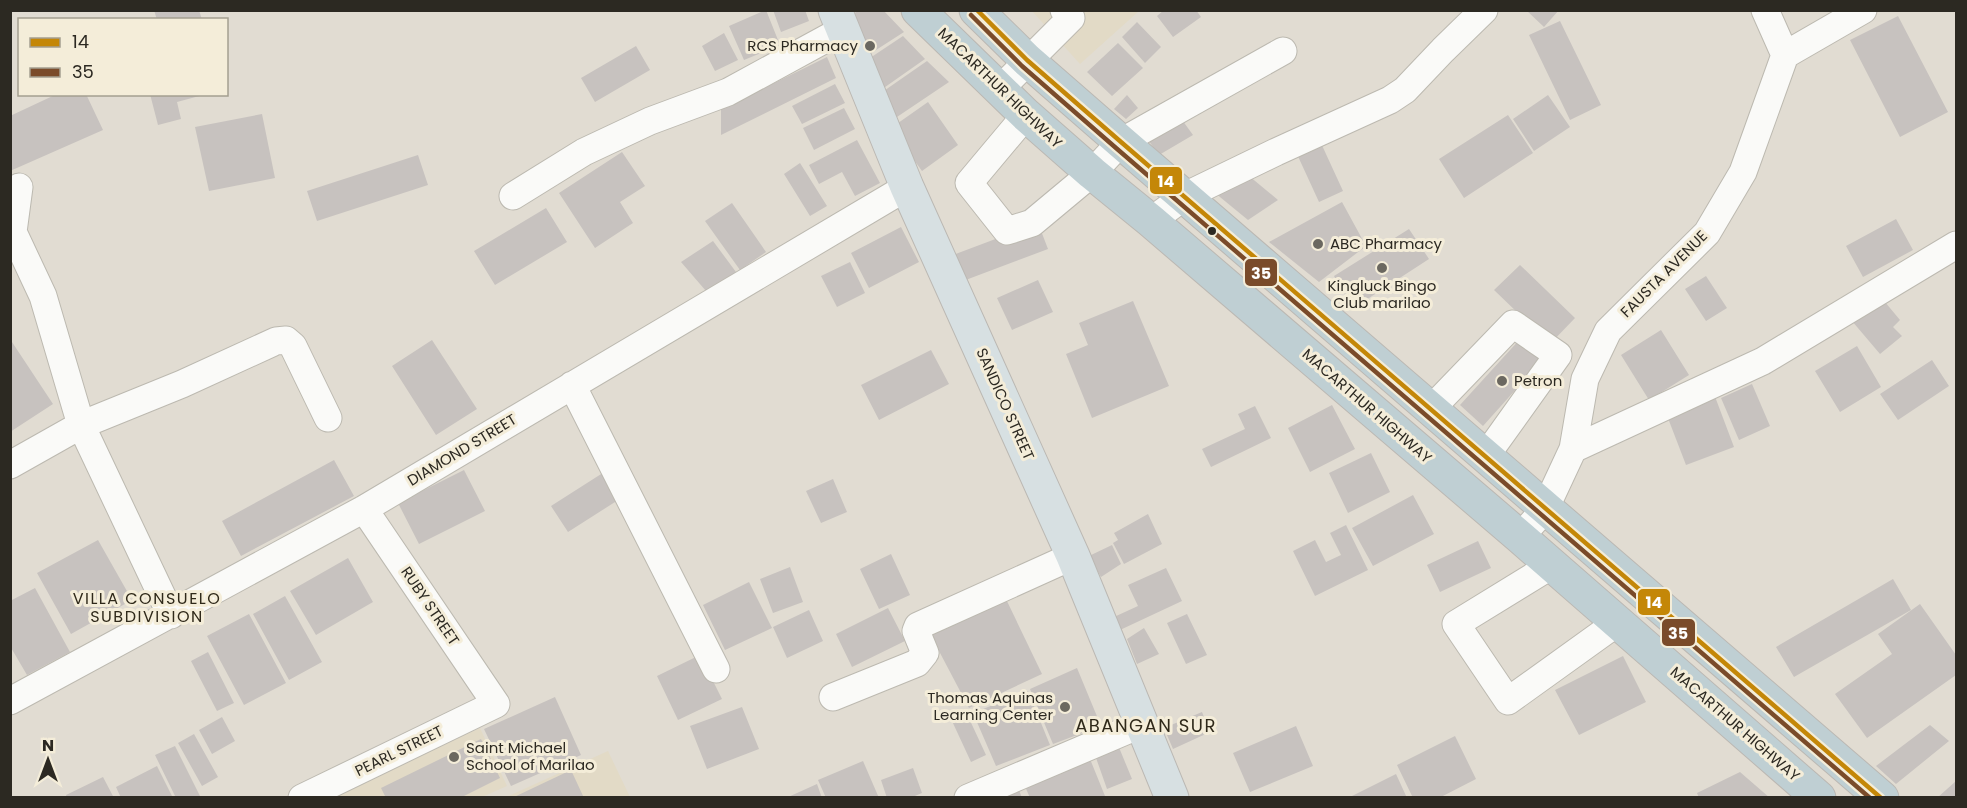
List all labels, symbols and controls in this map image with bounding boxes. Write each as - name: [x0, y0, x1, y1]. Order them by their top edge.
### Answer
- legend: [18, 18, 228, 96]
- street label: MACARTHUR HIGHWAY: [934, 23, 1067, 153]
- text: 14: [72, 29, 89, 54]
- place label: RCS Pharmacy: [747, 35, 859, 56]
- marker: RCS Pharmacy: [863, 39, 877, 53]
- text: 35: [72, 59, 94, 84]
- line badge: 14: [1149, 166, 1183, 195]
- text: 14: [1158, 170, 1175, 193]
- unlabelled marker: [1206, 225, 1218, 237]
- street label: FAUSTA AVENUE: [1616, 226, 1712, 322]
- place label: ABC Pharmacy: [1330, 233, 1443, 254]
- marker: ABC Pharmacy: [1311, 237, 1325, 251]
- line badge: 35: [1244, 258, 1278, 287]
- marker: Kingluck Bingo Club marilao: [1375, 261, 1389, 275]
- text: 35: [1251, 262, 1271, 285]
- place label: Kingluck Bingo Club marilao: [1328, 275, 1436, 313]
- street label: SANDICO STREET: [971, 344, 1040, 463]
- street label: MACARTHUR HIGHWAY: [1298, 344, 1437, 468]
- place label: Petron: [1514, 370, 1562, 391]
- marker: Petron: [1495, 374, 1509, 388]
- street label: DIAMOND STREET: [403, 409, 520, 490]
- street label: RUBY STREET: [396, 562, 464, 649]
- district label: VILLA CONSUELO SUBDIVISION: [73, 587, 221, 628]
- line badge: 14: [1637, 588, 1671, 616]
- text: 14: [1646, 591, 1663, 614]
- line badge: 35: [1661, 618, 1696, 647]
- text: 35: [1668, 622, 1688, 645]
- street label: MACARTHUR HIGHWAY: [1666, 662, 1805, 786]
- place label: Thomas Aquinas Learning Center: [927, 687, 1053, 725]
- marker: Thomas Aquinas Learning Center: [1058, 700, 1072, 714]
- district label: ABANGAN SUR: [1075, 713, 1217, 738]
- street label: PEARL STREET: [351, 720, 446, 781]
- north arrow: [18, 730, 78, 790]
- text: N: [42, 734, 54, 757]
- place label: Saint Michael School of Marilao: [466, 737, 595, 775]
- marker: Saint Michael School of Marilao: [447, 750, 461, 764]

